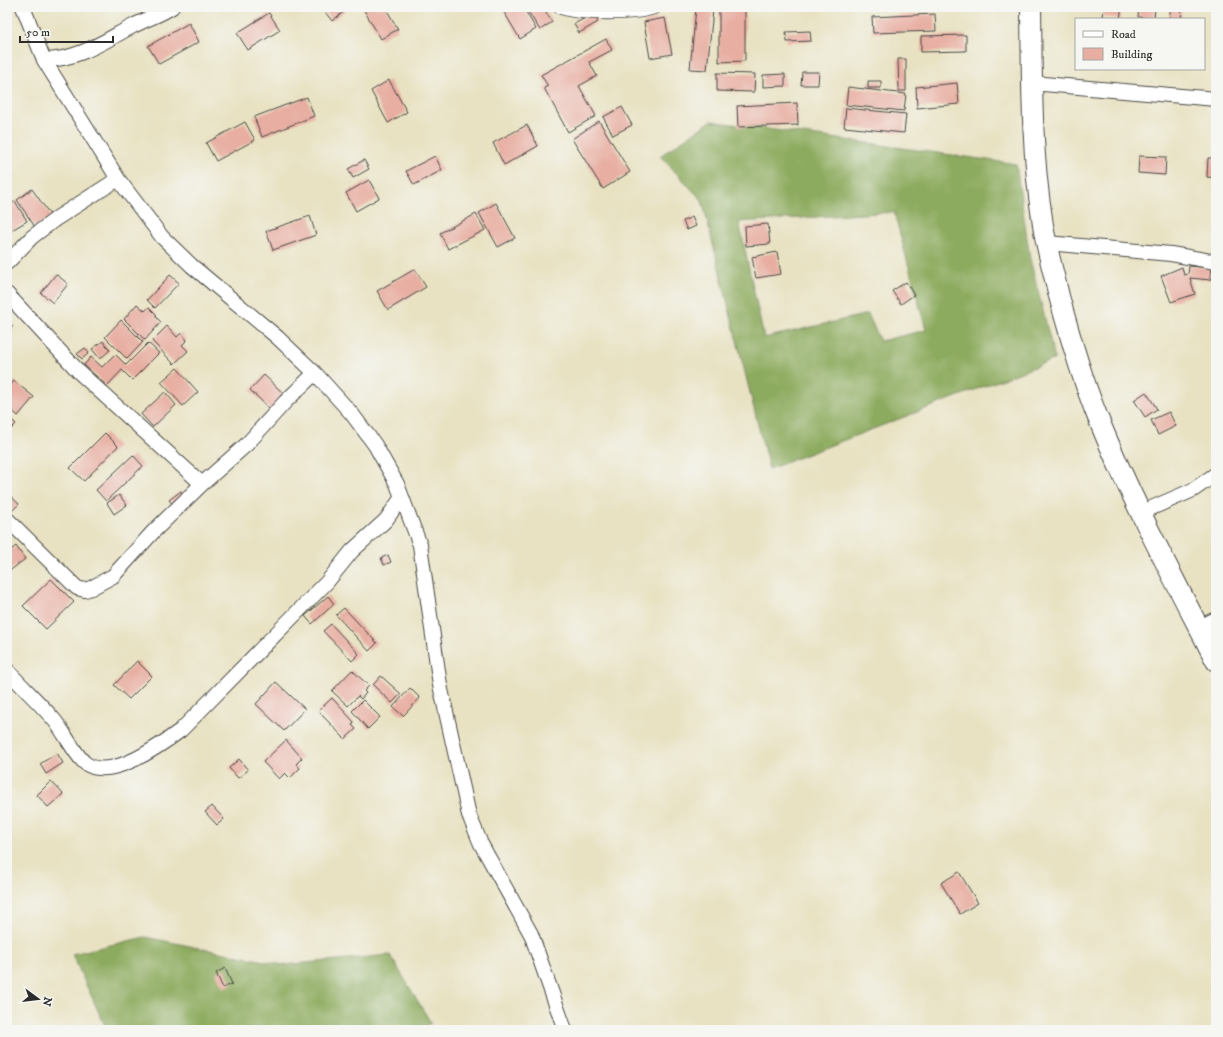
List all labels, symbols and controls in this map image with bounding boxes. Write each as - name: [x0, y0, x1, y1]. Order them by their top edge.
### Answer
- scale bar: [20, 18, 113, 44]
- legend: [1075, 18, 1205, 70]
- text: 50 m: [26, 25, 50, 40]
- text: Road: [1111, 27, 1136, 42]
- text: Building: [1111, 47, 1152, 62]
- north arrow: [18, 979, 58, 1019]
- text: N: [39, 995, 55, 1008]

